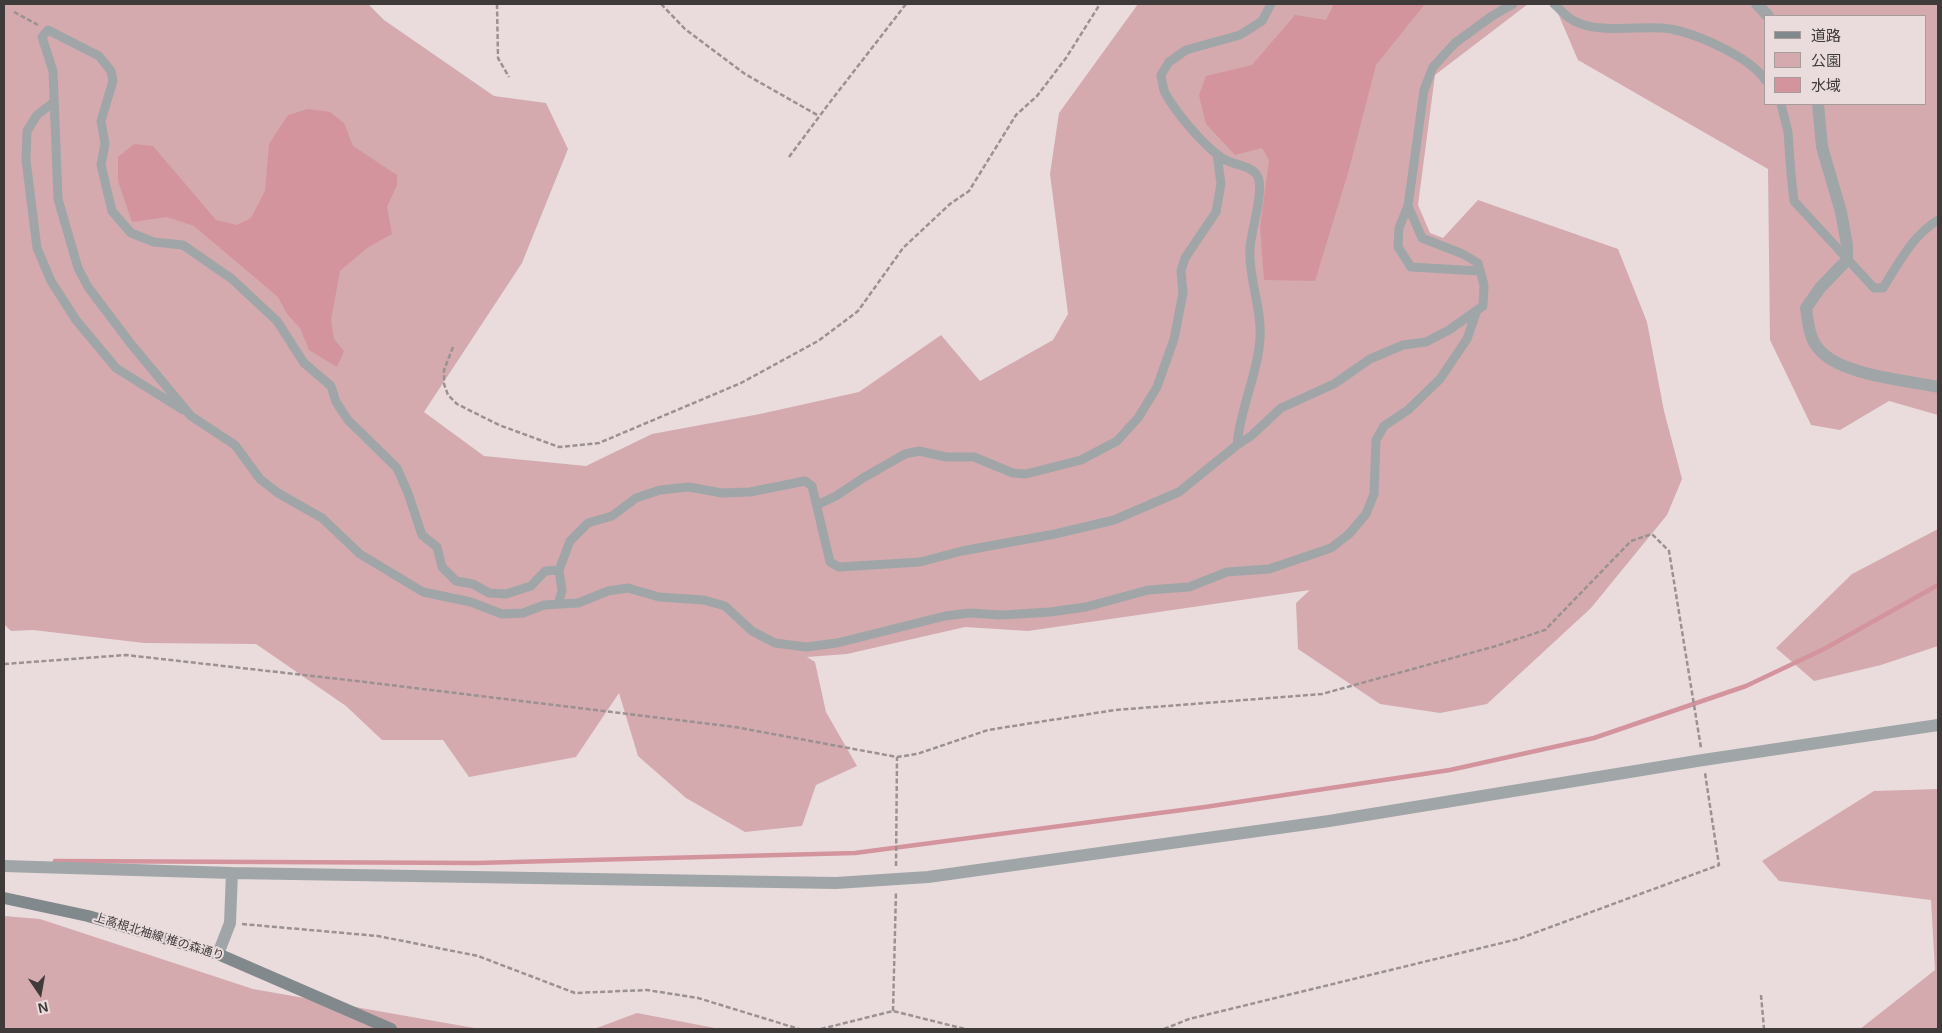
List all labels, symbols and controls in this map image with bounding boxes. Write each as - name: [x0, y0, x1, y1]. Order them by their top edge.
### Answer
- legend: [1764, 15, 1927, 105]
- text: 道路: [1811, 27, 1841, 44]
- text: 公園: [1811, 52, 1841, 69]
- text: 水域: [1811, 77, 1841, 94]
- street label: 上高根北袖線 椎の森通り: [92, 910, 226, 964]
- north arrow: [15, 968, 65, 1018]
- text: N: [37, 999, 50, 1017]

